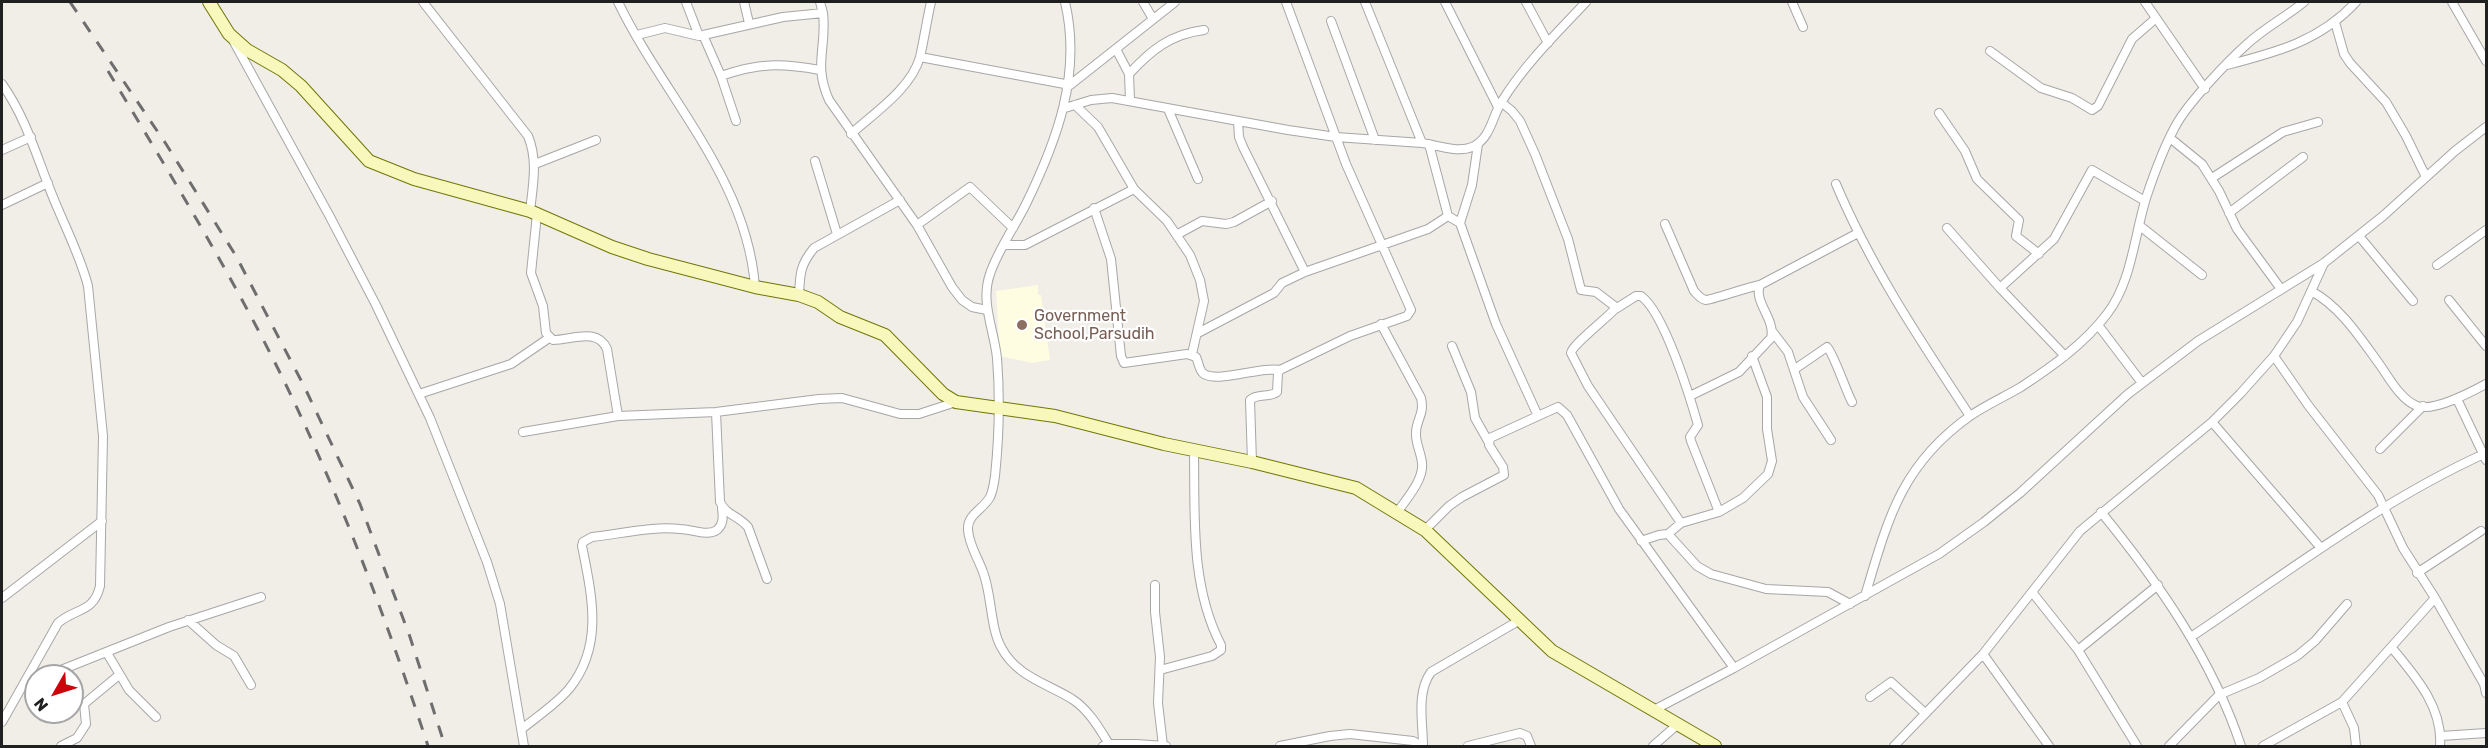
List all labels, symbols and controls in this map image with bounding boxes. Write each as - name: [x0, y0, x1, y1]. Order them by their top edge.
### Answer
- place label: Government School,Parsudih: [1034, 306, 1155, 344]
- marker: Government School,Parsudih: [1015, 318, 1029, 332]
- north arrow: [24, 664, 84, 724]
- text: N: [30, 694, 52, 715]

